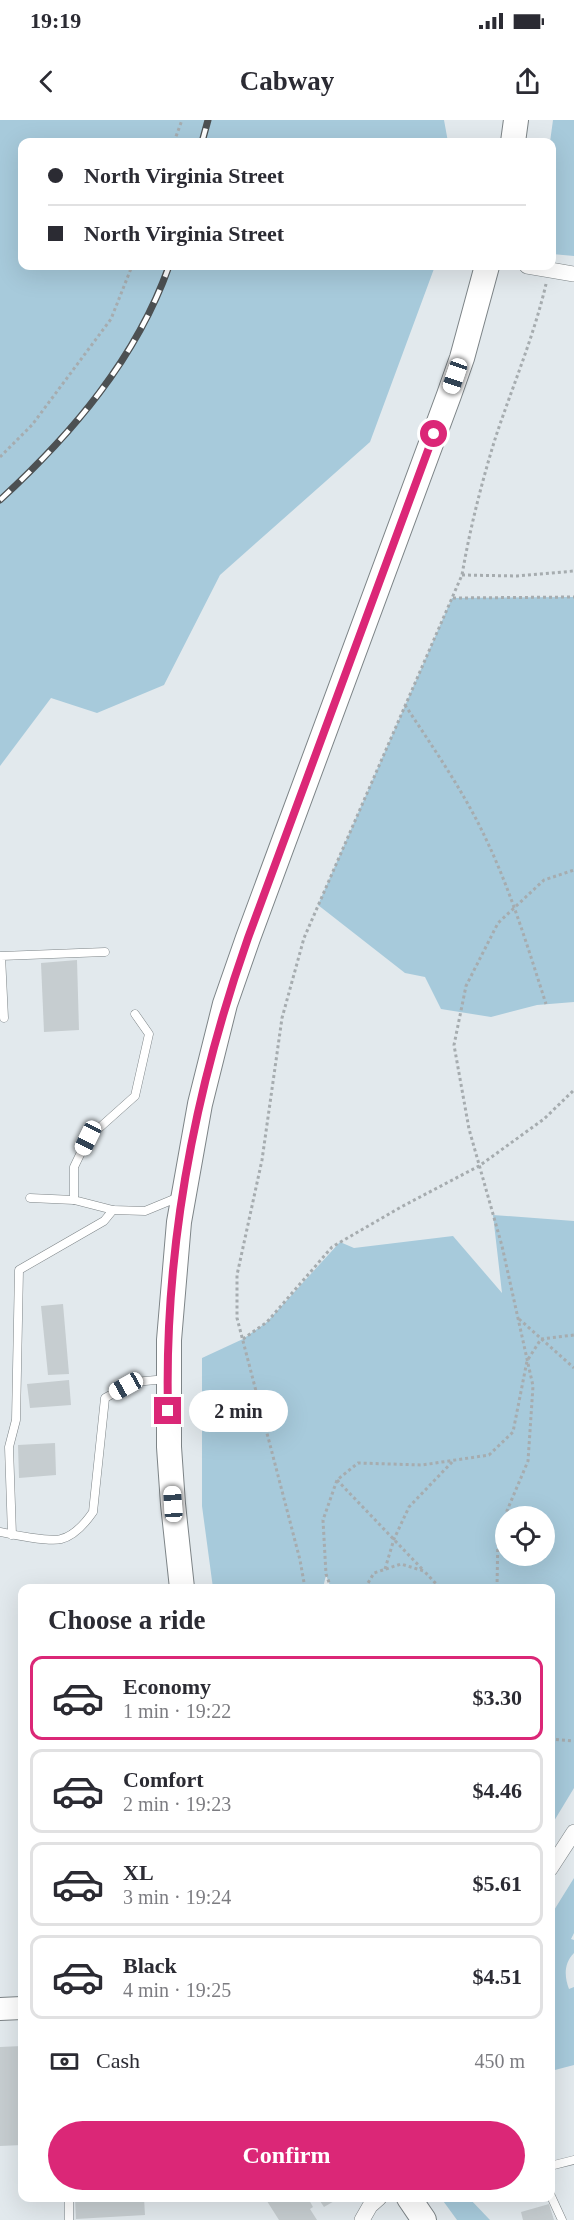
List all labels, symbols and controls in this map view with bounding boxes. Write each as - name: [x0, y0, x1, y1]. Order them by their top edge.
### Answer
- text: 19:19: [30, 8, 81, 33]
- icon: back: [30, 65, 63, 98]
- icon: share: [511, 65, 544, 98]
- text: Cabway: [240, 66, 334, 96]
- text: North Virginia Street: [84, 163, 284, 188]
- text: North Virginia Street: [84, 221, 284, 246]
- car: [441, 356, 469, 396]
- route start: [420, 420, 447, 447]
- car: [72, 1118, 104, 1158]
- car: [106, 1369, 146, 1403]
- callout: 2 min: [189, 1390, 288, 1432]
- route end: [154, 1397, 181, 1424]
- text: 2 min: [214, 1400, 263, 1422]
- car: [163, 1485, 183, 1523]
- map controls: [495, 1506, 555, 1566]
- button: locate: [495, 1506, 555, 1566]
- text: Choose a ride: [48, 1605, 206, 1635]
- icon: car: [51, 1671, 105, 1725]
- text: Economy: [123, 1674, 211, 1699]
- text: $3.30: [473, 1685, 522, 1710]
- text: 1 min · 19:22: [123, 1700, 231, 1722]
- icon: car: [51, 1764, 105, 1818]
- text: Comfort: [123, 1767, 204, 1792]
- text: $4.46: [473, 1778, 522, 1803]
- text: 2 min · 19:23: [123, 1793, 231, 1815]
- icon: car: [51, 1857, 105, 1911]
- text: XL: [123, 1860, 154, 1885]
- text: $5.61: [473, 1871, 522, 1896]
- text: 3 min · 19:24: [123, 1886, 231, 1908]
- icon: car: [51, 1950, 105, 2004]
- text: Black: [123, 1953, 177, 1978]
- text: $4.51: [473, 1964, 522, 1989]
- text: 4 min · 19:25: [123, 1979, 231, 2001]
- icon: cash: [48, 2045, 81, 2078]
- text: Cash: [96, 2048, 140, 2073]
- text: 450 m: [474, 2050, 525, 2072]
- button: Confirm: [48, 2121, 525, 2190]

